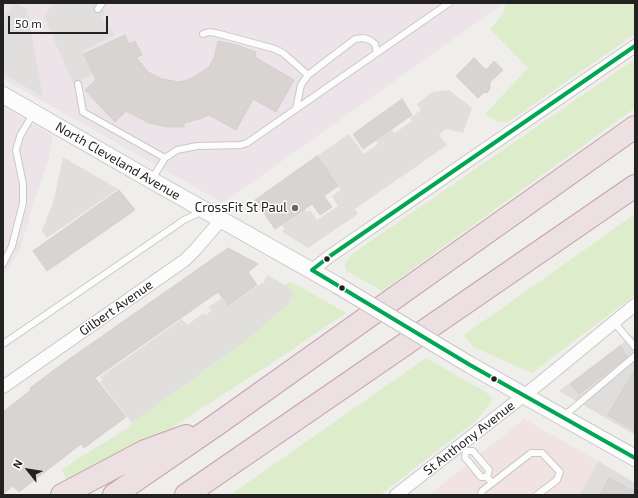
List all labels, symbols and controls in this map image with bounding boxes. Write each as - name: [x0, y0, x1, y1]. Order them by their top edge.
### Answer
- scale bar: [10, 8, 110, 34]
- text: 50 m: [15, 16, 42, 30]
- street label: North Cleveland Avenue: [53, 119, 183, 203]
- place label: CrossFit St Paul: [195, 200, 287, 216]
- marker: CrossFit St Paul: [290, 203, 300, 213]
- unlabelled marker: [322, 254, 332, 264]
- street label: Gilbert Avenue: [76, 277, 156, 339]
- unlabelled marker: [337, 283, 347, 293]
- unlabelled marker: [489, 374, 499, 384]
- street label: St Anthony Avenue: [420, 398, 518, 478]
- north arrow: [8, 450, 48, 490]
- text: N: [10, 457, 25, 470]

